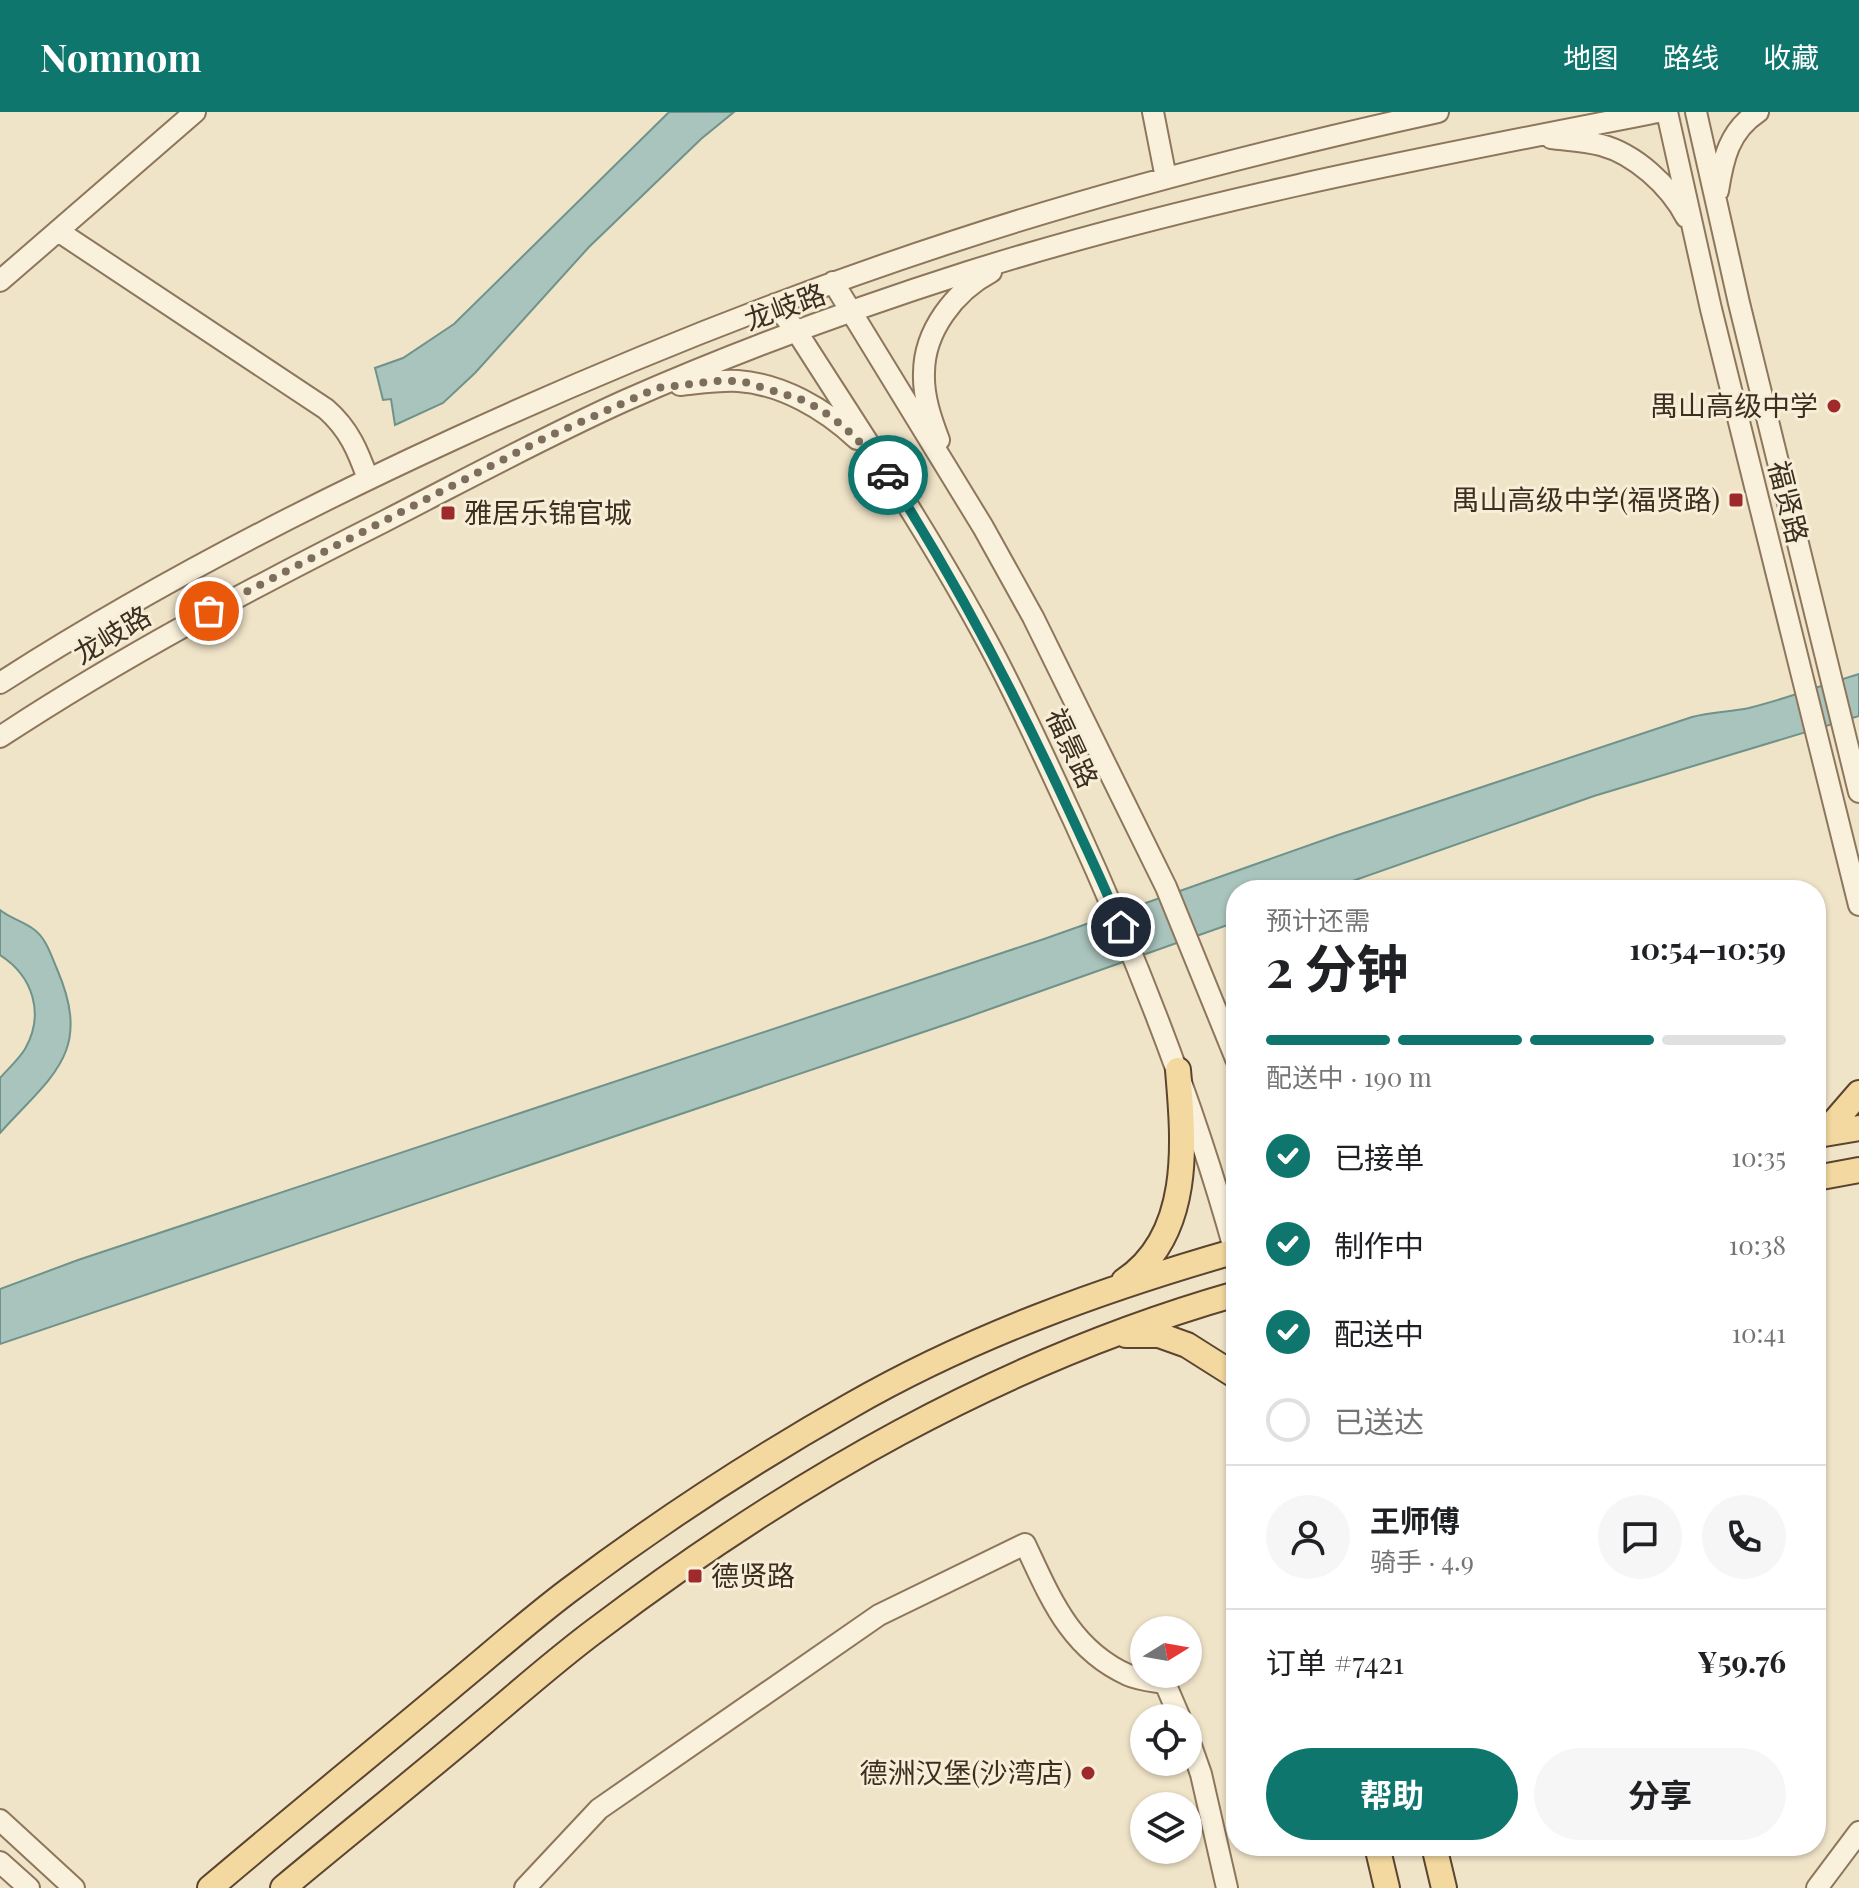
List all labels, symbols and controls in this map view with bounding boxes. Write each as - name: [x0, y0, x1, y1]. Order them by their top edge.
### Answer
- text: Nomnom: [40, 31, 202, 82]
- text: 地图: [1563, 38, 1619, 75]
- text: 路线: [1663, 38, 1719, 75]
- text: 收藏: [1763, 38, 1819, 75]
- street label: 龙岐路: [739, 274, 830, 337]
- place label: 禺山高级中学: [1650, 386, 1818, 423]
- marker: 禺山高级中学: [1825, 397, 1843, 415]
- courier: [848, 435, 928, 515]
- icon: car: [866, 453, 910, 497]
- street label: 福贤路: [1761, 456, 1818, 547]
- place label: 禺山高级中学(福贤路): [1452, 480, 1720, 517]
- marker: 禺山高级中学(福贤路): [1727, 491, 1745, 509]
- place label: 雅居乐锦官城: [464, 493, 632, 530]
- marker: 雅居乐锦官城: [439, 504, 457, 522]
- pin: [175, 577, 243, 645]
- icon: bag: [187, 589, 231, 633]
- street label: 龙岐路: [66, 596, 157, 671]
- street label: 福景路: [1039, 701, 1108, 793]
- pin: [1087, 893, 1155, 961]
- text: 预计还需: [1266, 902, 1370, 937]
- icon: home: [1099, 905, 1143, 949]
- text: 10:54–10:59: [1629, 928, 1786, 968]
- text: 2 分钟: [1266, 932, 1409, 1001]
- text: 配送中 · 190 m: [1266, 1059, 1432, 1094]
- icon: check: [1266, 1134, 1310, 1178]
- text: 已接单: [1334, 1137, 1424, 1177]
- text: 10:35: [1731, 1139, 1786, 1174]
- icon: check: [1266, 1222, 1310, 1266]
- text: 制作中: [1334, 1225, 1424, 1265]
- text: 10:38: [1729, 1227, 1786, 1262]
- icon: check: [1266, 1310, 1310, 1354]
- text: 配送中: [1334, 1313, 1424, 1353]
- text: 10:41: [1731, 1315, 1786, 1350]
- text: 已送达: [1334, 1401, 1424, 1441]
- button: person: [1266, 1495, 1350, 1579]
- button: chat: [1598, 1495, 1682, 1579]
- button: phone: [1702, 1495, 1786, 1579]
- text: 王师傅: [1370, 1500, 1460, 1540]
- text: 骑手 · 4.9: [1370, 1543, 1474, 1578]
- place label: 德贤路: [711, 1556, 795, 1593]
- marker: 德贤路: [686, 1567, 704, 1585]
- north arrow: [1130, 1616, 1202, 1688]
- map controls: [1130, 1616, 1202, 1864]
- text: ¥59.76: [1697, 1641, 1786, 1681]
- text: 订单 #7421: [1266, 1642, 1404, 1682]
- button: locate: [1130, 1704, 1202, 1776]
- button: 帮助: [1266, 1748, 1518, 1840]
- button: 分享: [1534, 1748, 1786, 1840]
- place label: 德洲汉堡(沙湾店): [860, 1753, 1072, 1790]
- marker: 德洲汉堡(沙湾店): [1079, 1764, 1097, 1782]
- button: layers: [1130, 1792, 1202, 1864]

